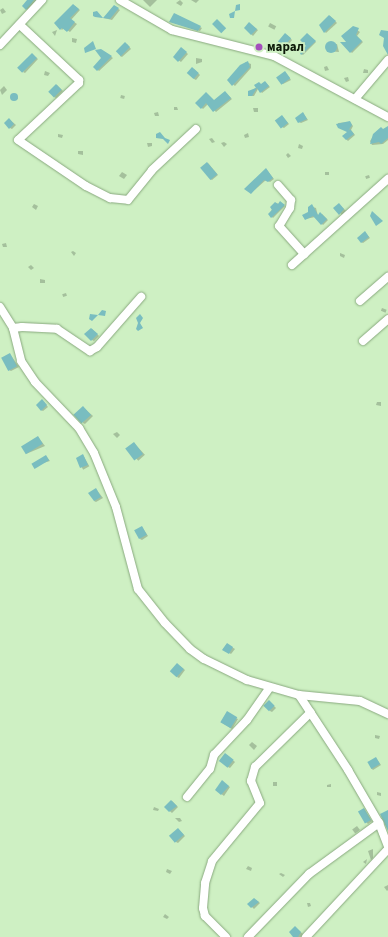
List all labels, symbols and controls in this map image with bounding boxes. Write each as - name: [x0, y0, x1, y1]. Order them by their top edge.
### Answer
- place label: марал: [267, 39, 304, 55]
- marker: марал: [254, 42, 264, 52]

